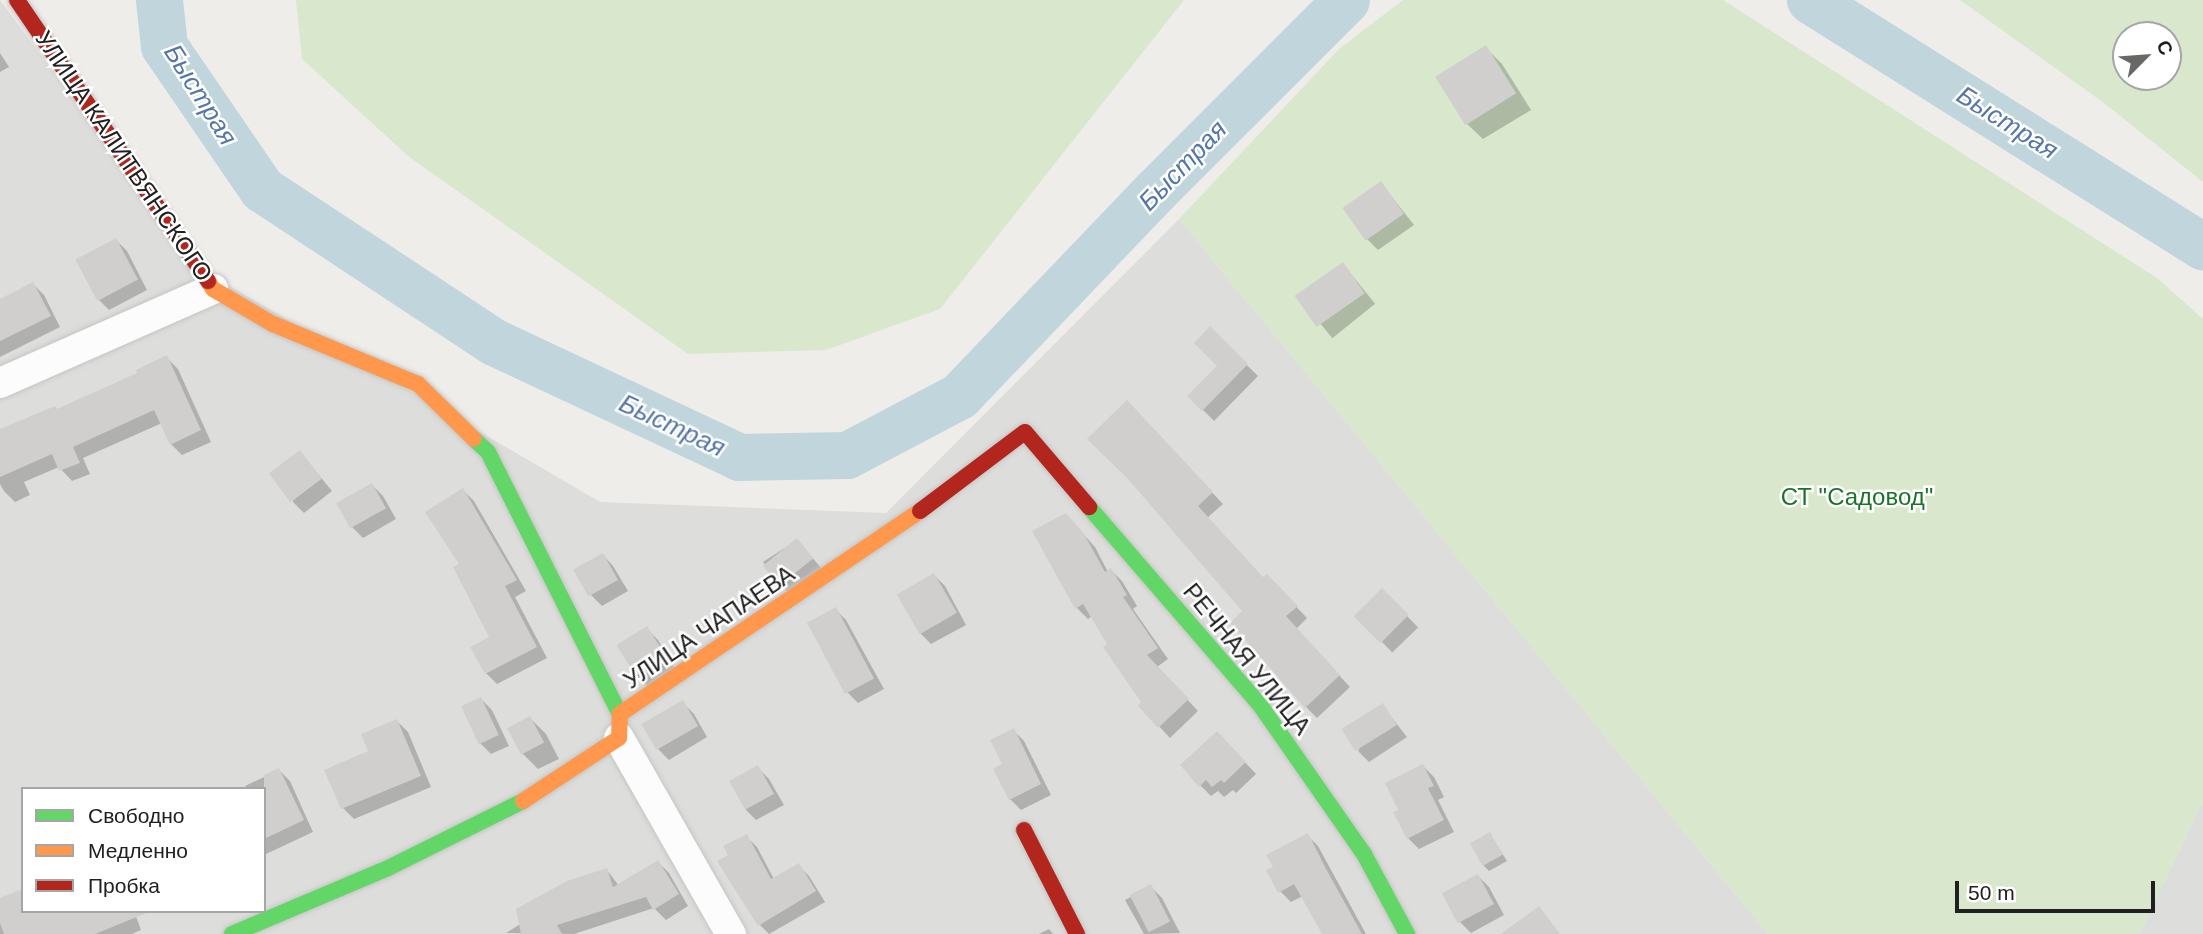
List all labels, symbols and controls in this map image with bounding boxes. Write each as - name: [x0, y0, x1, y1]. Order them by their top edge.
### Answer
- north arrow: [2112, 21, 2182, 91]
- street label: УЛИЦА КАЛИТВЯНСКОГО: [29, 25, 219, 287]
- text: С: [2152, 37, 2177, 58]
- water label: Быстрая: [157, 39, 243, 151]
- water label: Быстрая: [1951, 80, 2063, 166]
- water label: Быстрая: [1132, 114, 1234, 218]
- water label: Быстрая: [614, 388, 730, 464]
- park label: СТ "Садовод": [1781, 483, 1933, 511]
- street label: УЛИЦА ЧАПАЕВА: [618, 559, 800, 695]
- street label: РЕЧНАЯ УЛИЦА: [1177, 577, 1317, 741]
- legend: [21, 787, 266, 913]
- text: Свободно: [88, 804, 185, 827]
- text: Медленно: [88, 839, 188, 862]
- scale bar: [1958, 867, 2158, 911]
- text: Пробка: [88, 874, 160, 897]
- text: 50 m: [1968, 881, 2015, 904]

